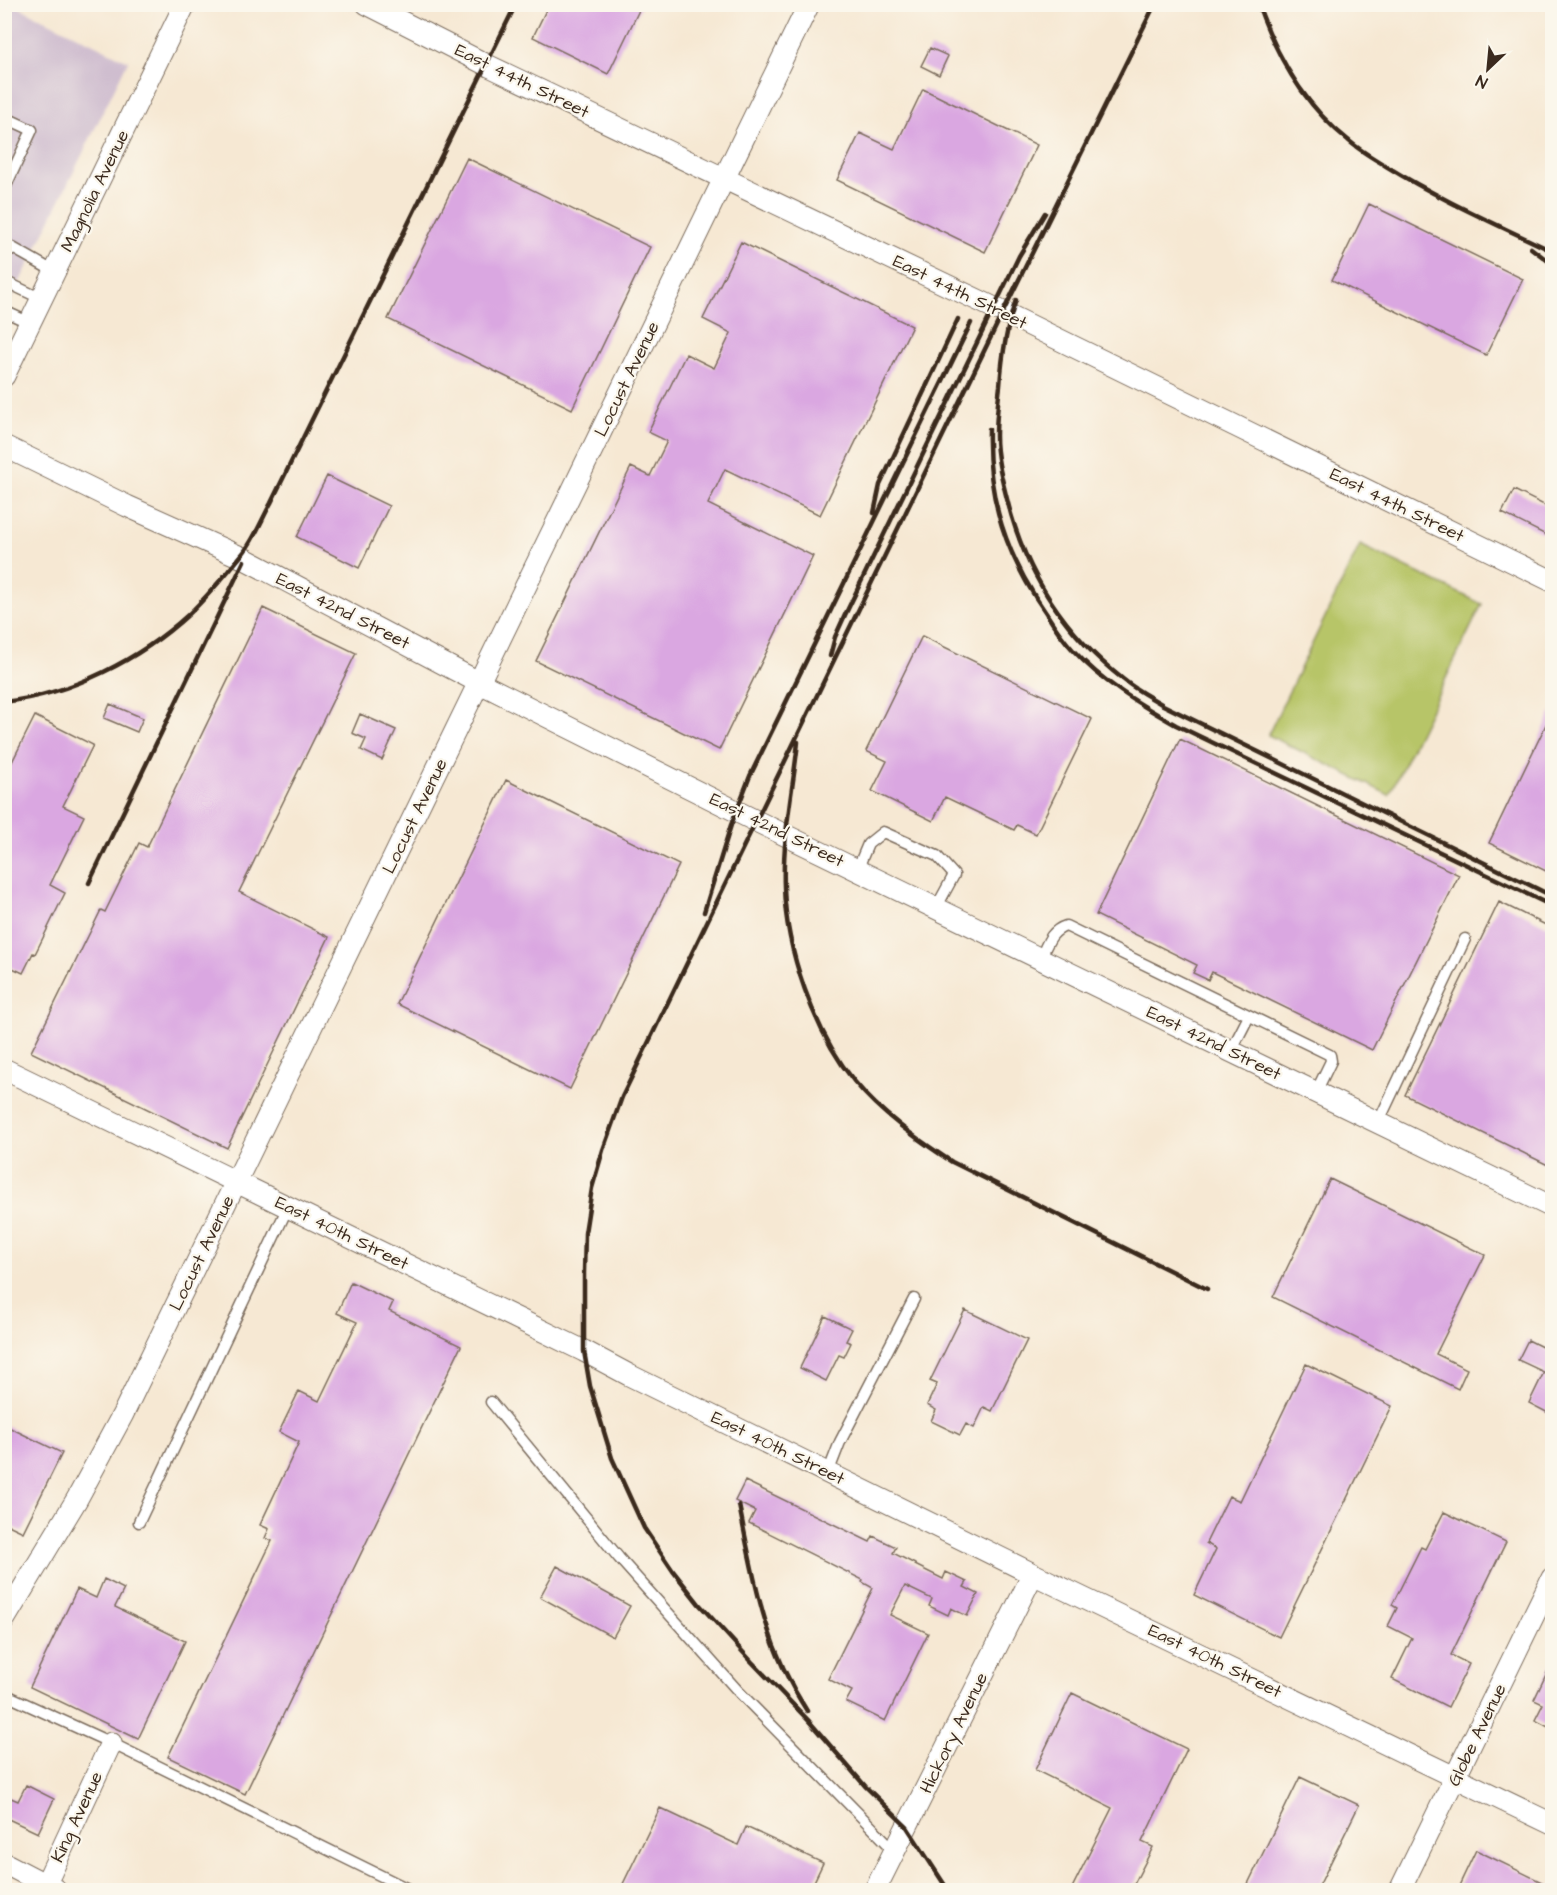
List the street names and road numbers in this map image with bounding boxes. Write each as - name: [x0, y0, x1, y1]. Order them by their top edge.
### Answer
- street label: East 44th Street: [451, 38, 594, 125]
- street label: Magnolia Avenue: [55, 126, 136, 257]
- street label: East 44th Street: [889, 249, 1032, 336]
- street label: Locust Avenue: [588, 317, 666, 441]
- street label: East 44th Street: [1326, 462, 1469, 549]
- street label: East 42nd Street: [272, 567, 415, 656]
- street label: Locust Avenue: [376, 754, 454, 878]
- street label: East 42nd Street: [706, 787, 849, 874]
- street label: East 42nd Street: [1143, 1000, 1286, 1087]
- street label: East 40th Street: [271, 1190, 414, 1277]
- street label: Locust Avenue: [163, 1191, 241, 1315]
- street label: East 40th Street: [707, 1405, 850, 1492]
- street label: East 40th Street: [1144, 1618, 1287, 1705]
- street label: Hickory Avenue: [914, 1668, 995, 1798]
- street label: Globe Avenue: [1441, 1679, 1513, 1790]
- street label: King Avenue: [45, 1767, 110, 1867]

